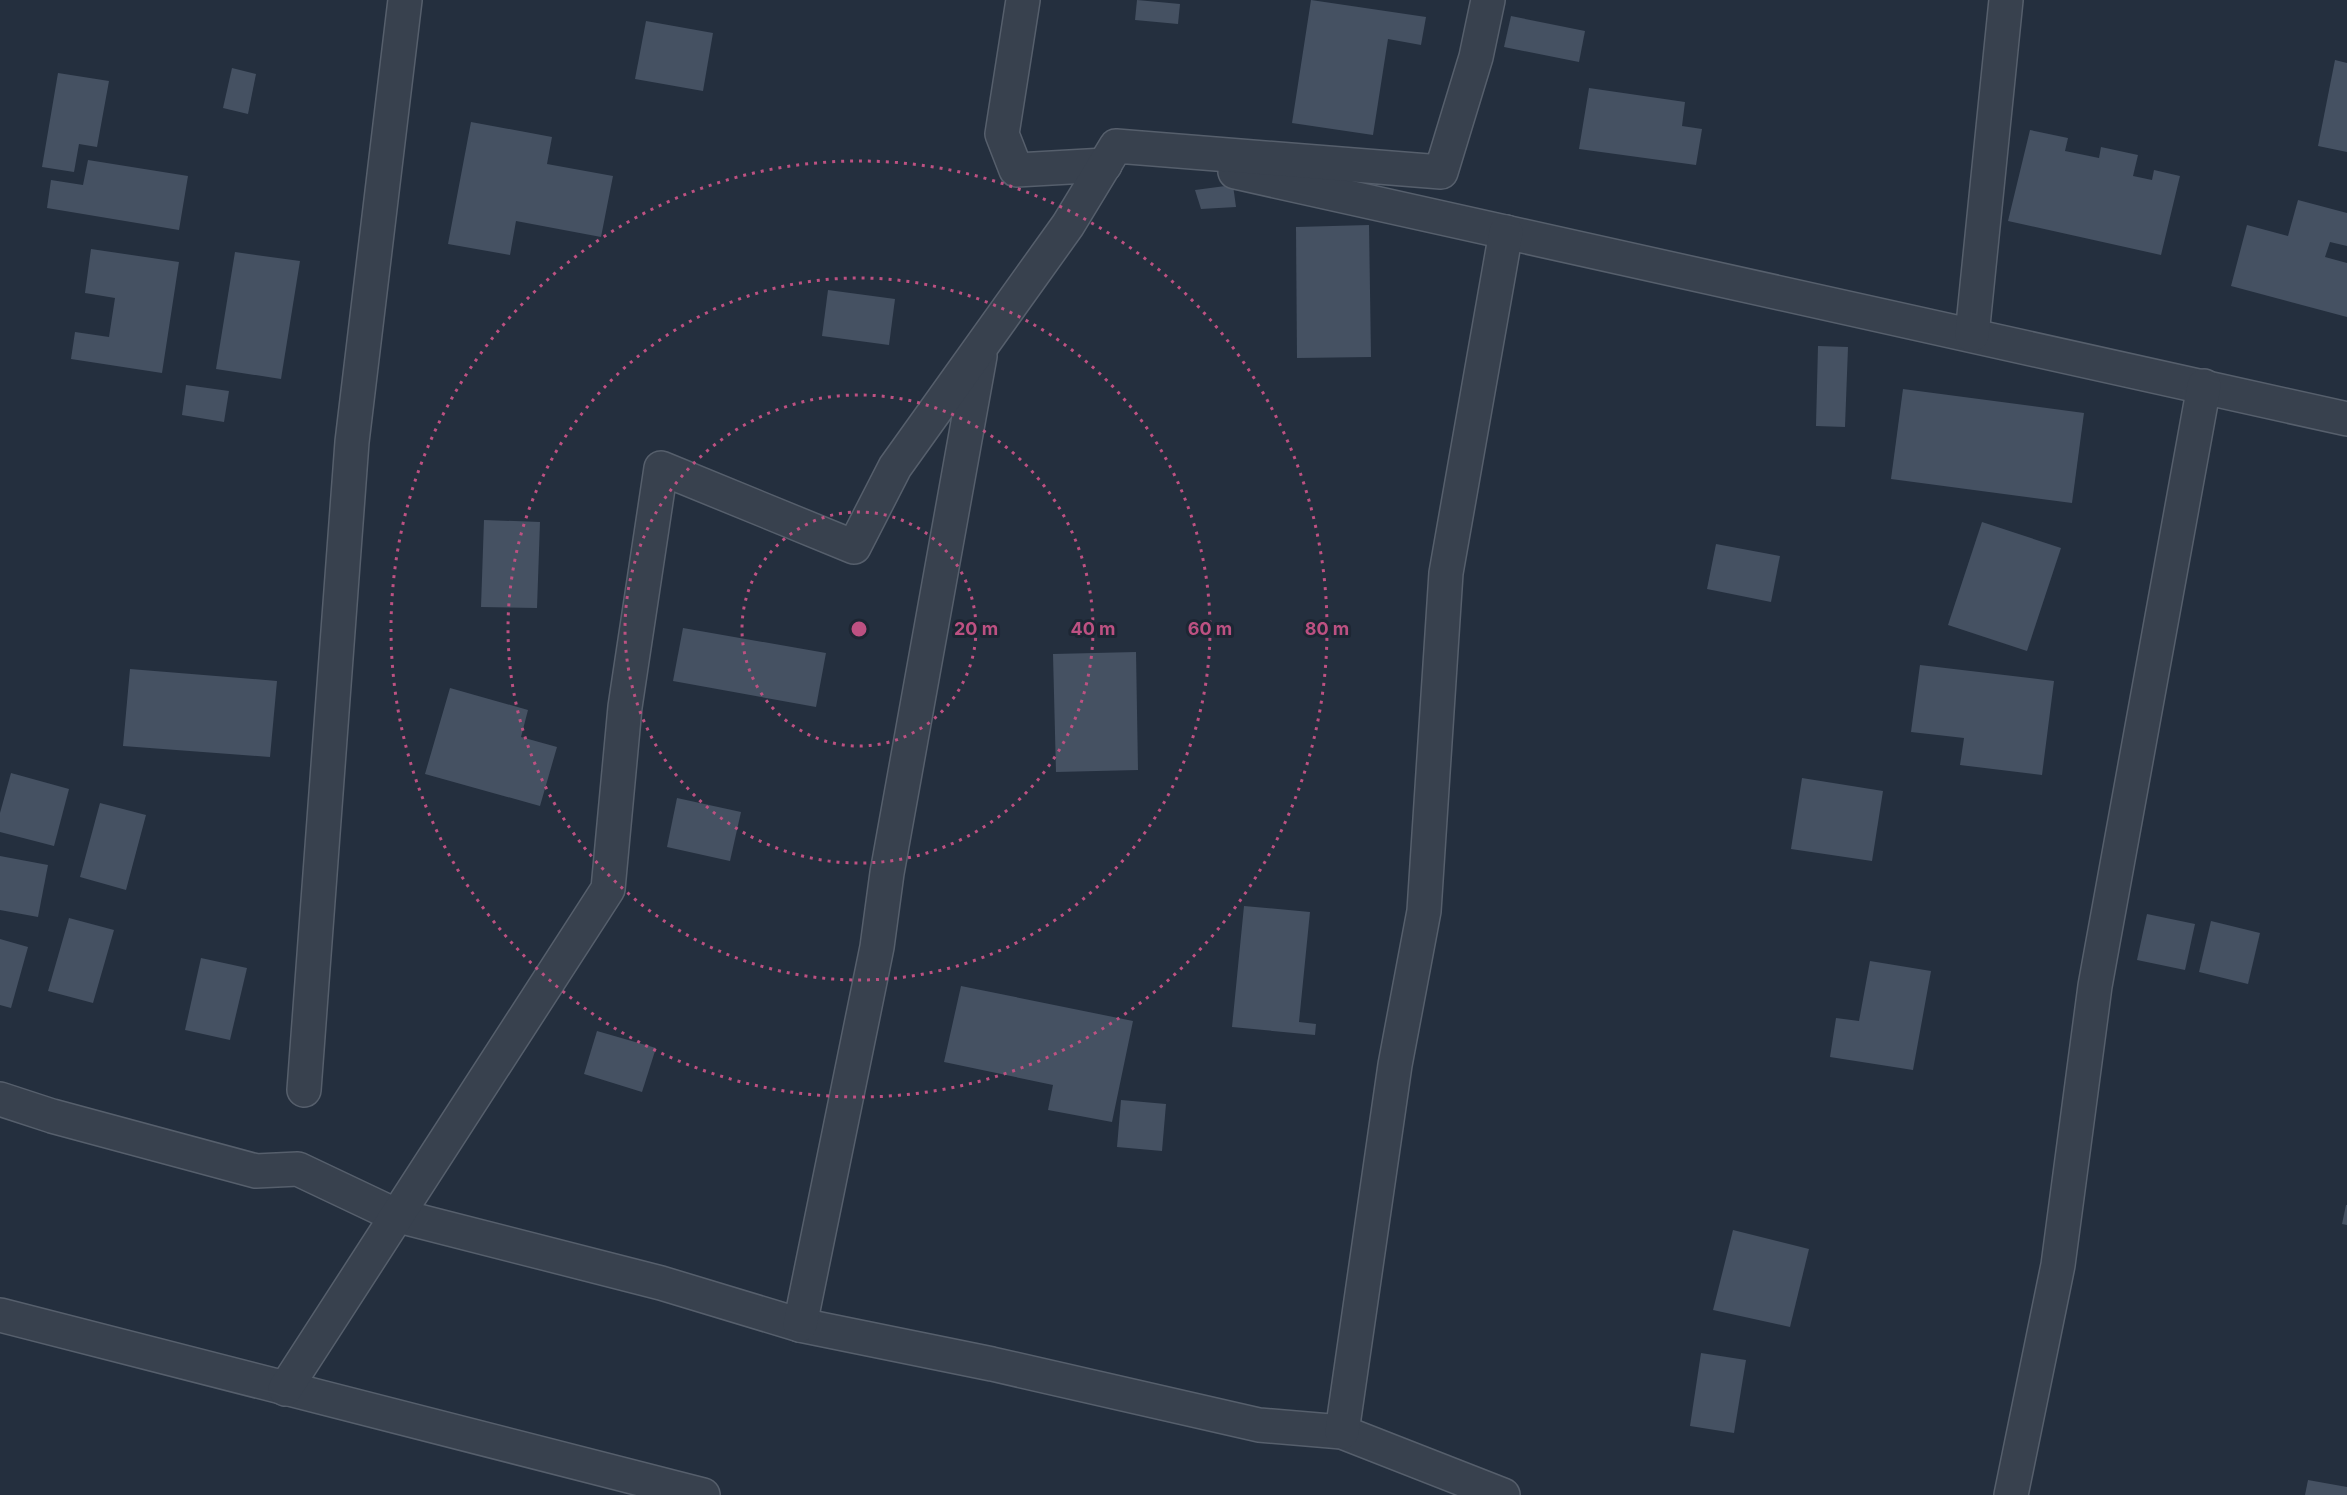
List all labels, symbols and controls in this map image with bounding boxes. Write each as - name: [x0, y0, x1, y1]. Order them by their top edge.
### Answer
- text: 20 m: [954, 618, 998, 639]
- text: 40 m: [1071, 618, 1116, 639]
- text: 60 m: [1188, 618, 1232, 639]
- text: 80 m: [1305, 618, 1349, 639]
- centre of rings: [849, 619, 869, 639]

